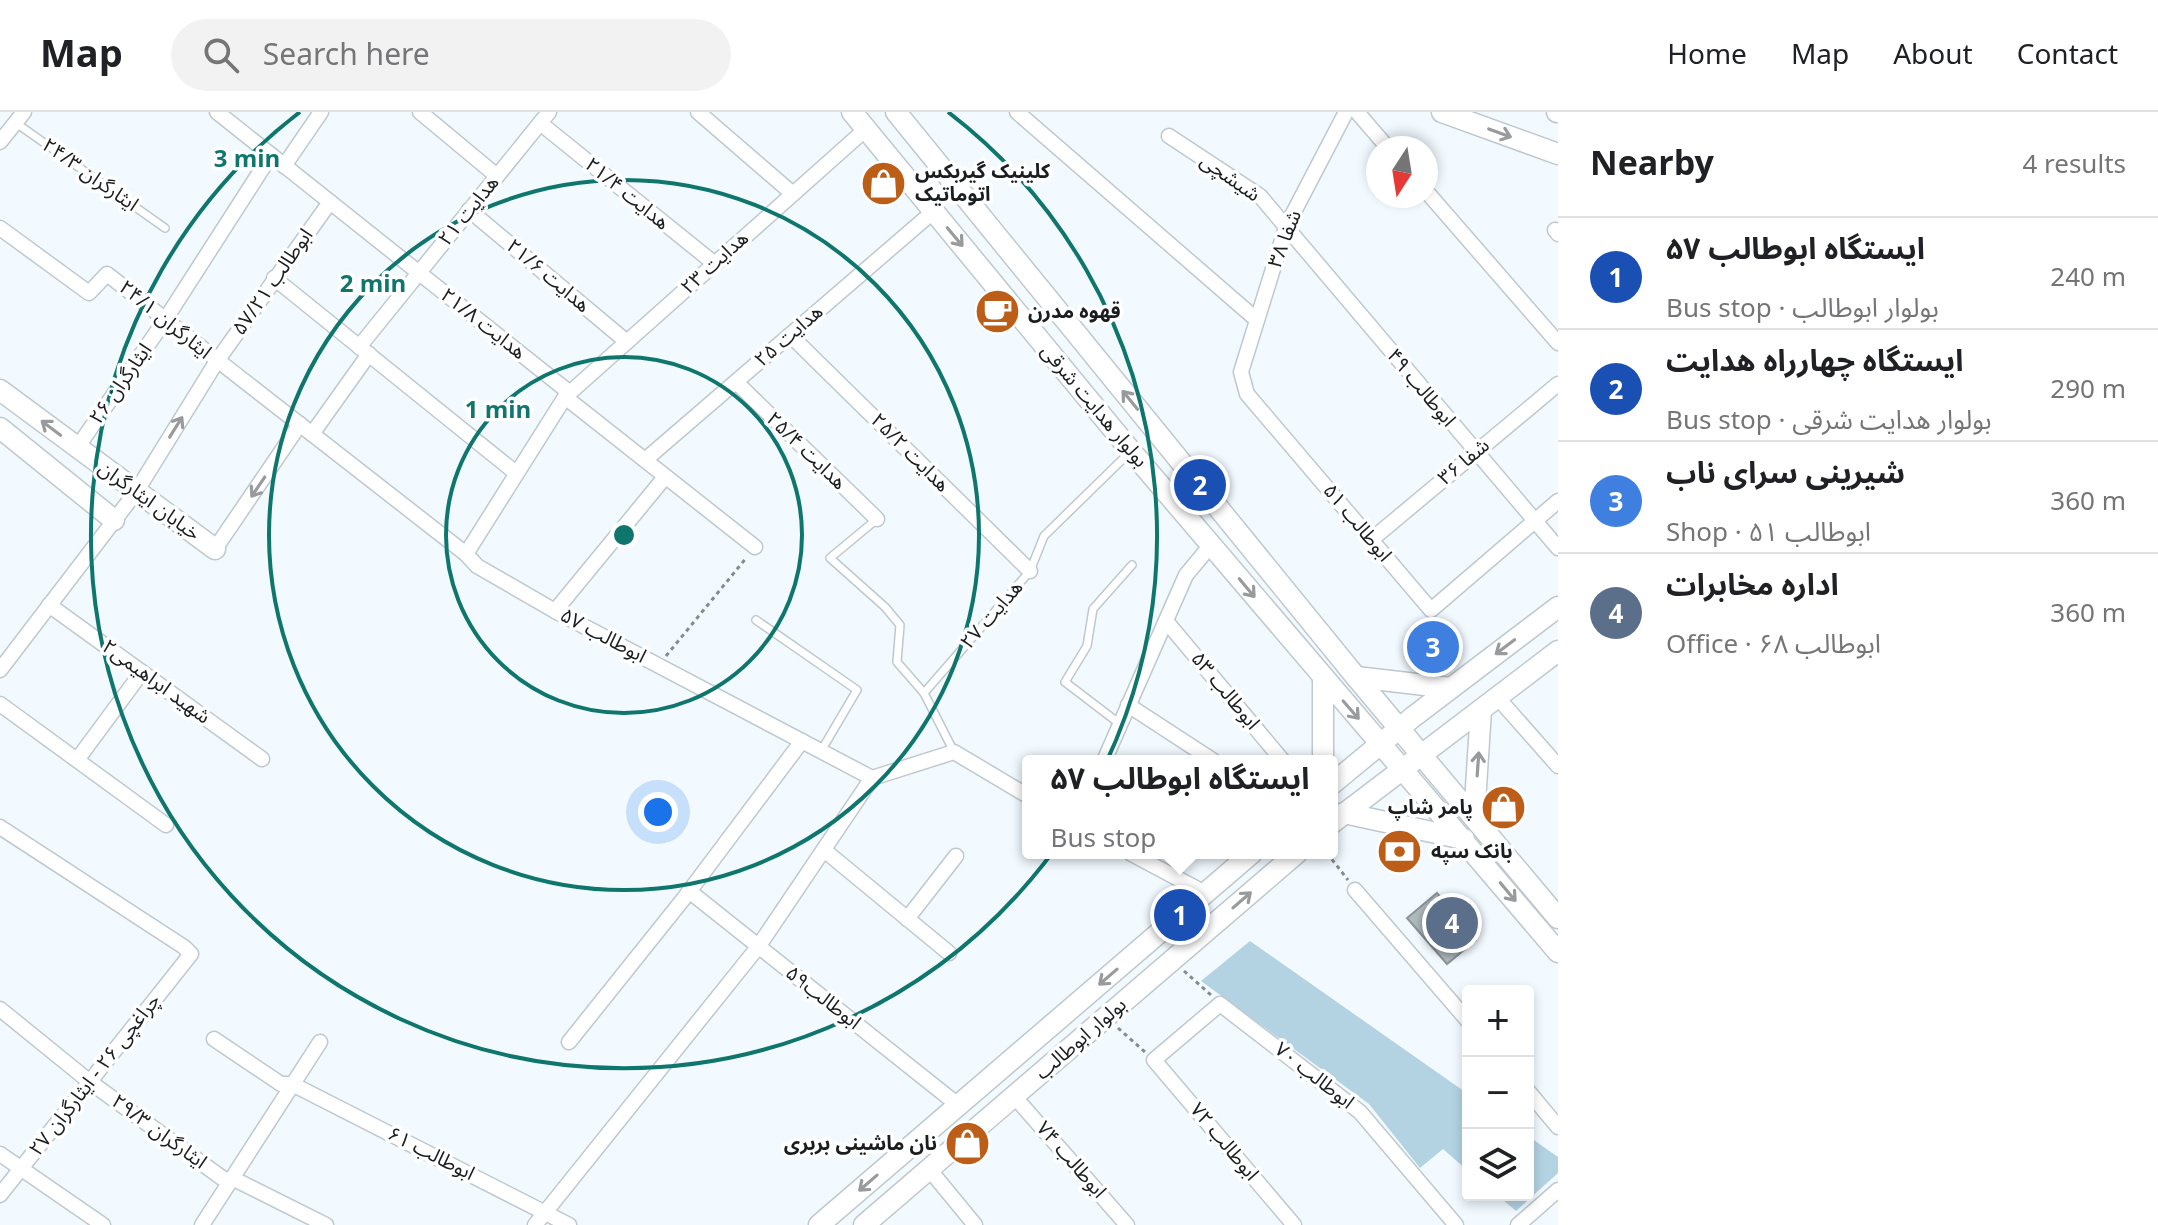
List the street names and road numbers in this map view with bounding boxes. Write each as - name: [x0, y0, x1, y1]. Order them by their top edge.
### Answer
- street label: ایثارگران ۲۴/۳: [32, 126, 148, 224]
- street label: شیشچی: [1190, 141, 1270, 215]
- street label: هدایت ۲۱/۴: [574, 146, 680, 242]
- street label: هدایت ۲۱: [427, 166, 511, 256]
- street label: شفا ۳۸: [1255, 204, 1315, 274]
- street label: ابوطالب ۵۷/۲۱: [220, 219, 326, 345]
- street label: هدایت ۲۳: [670, 220, 760, 306]
- street label: هدایت ۲۱/۶: [496, 227, 600, 325]
- street label: ایثارگران ۲۴/۱: [108, 269, 222, 371]
- street label: هدایت ۲۱/۸: [430, 276, 536, 372]
- street label: هدایت ۲۵: [744, 293, 834, 379]
- street label: ایثارگران ۲۶: [77, 334, 165, 434]
- street label: بولوار هدایت شرقی: [1029, 334, 1159, 478]
- street label: ابوطالب ۴۹: [1375, 338, 1467, 438]
- street label: هدایت ۲۵/۴: [755, 401, 857, 501]
- street label: هدایت ۲۵/۲: [859, 402, 961, 504]
- street label: شفا ۳۶: [1428, 427, 1500, 497]
- street label: خیابان ایثارگران: [88, 449, 210, 553]
- street label: ابوطالب ۵۱: [1311, 473, 1403, 573]
- street label: هدایت ۲۷: [949, 570, 1035, 660]
- street label: ابوطالب ۵۷: [552, 595, 654, 677]
- street label: شهید ابراهیمی۲: [92, 627, 220, 737]
- street label: ابوطالب ۵۳: [1179, 641, 1271, 741]
- street label: ابوطالب۵۹: [775, 954, 871, 1042]
- street label: چراغچی ۲۶ - ایثارگران ۲۷: [17, 984, 173, 1166]
- street label: بولوار ابوطالب: [1025, 986, 1137, 1092]
- street label: ابوطالب ۷۰: [1264, 1030, 1364, 1122]
- street label: ایثارگران ۲۹/۳: [101, 1082, 217, 1182]
- street label: ابوطالب ۷۲: [1178, 1092, 1270, 1192]
- street label: ابوطالب ۷۴: [1024, 1111, 1118, 1209]
- street label: ابوطالب ۶۱: [380, 1114, 482, 1194]

